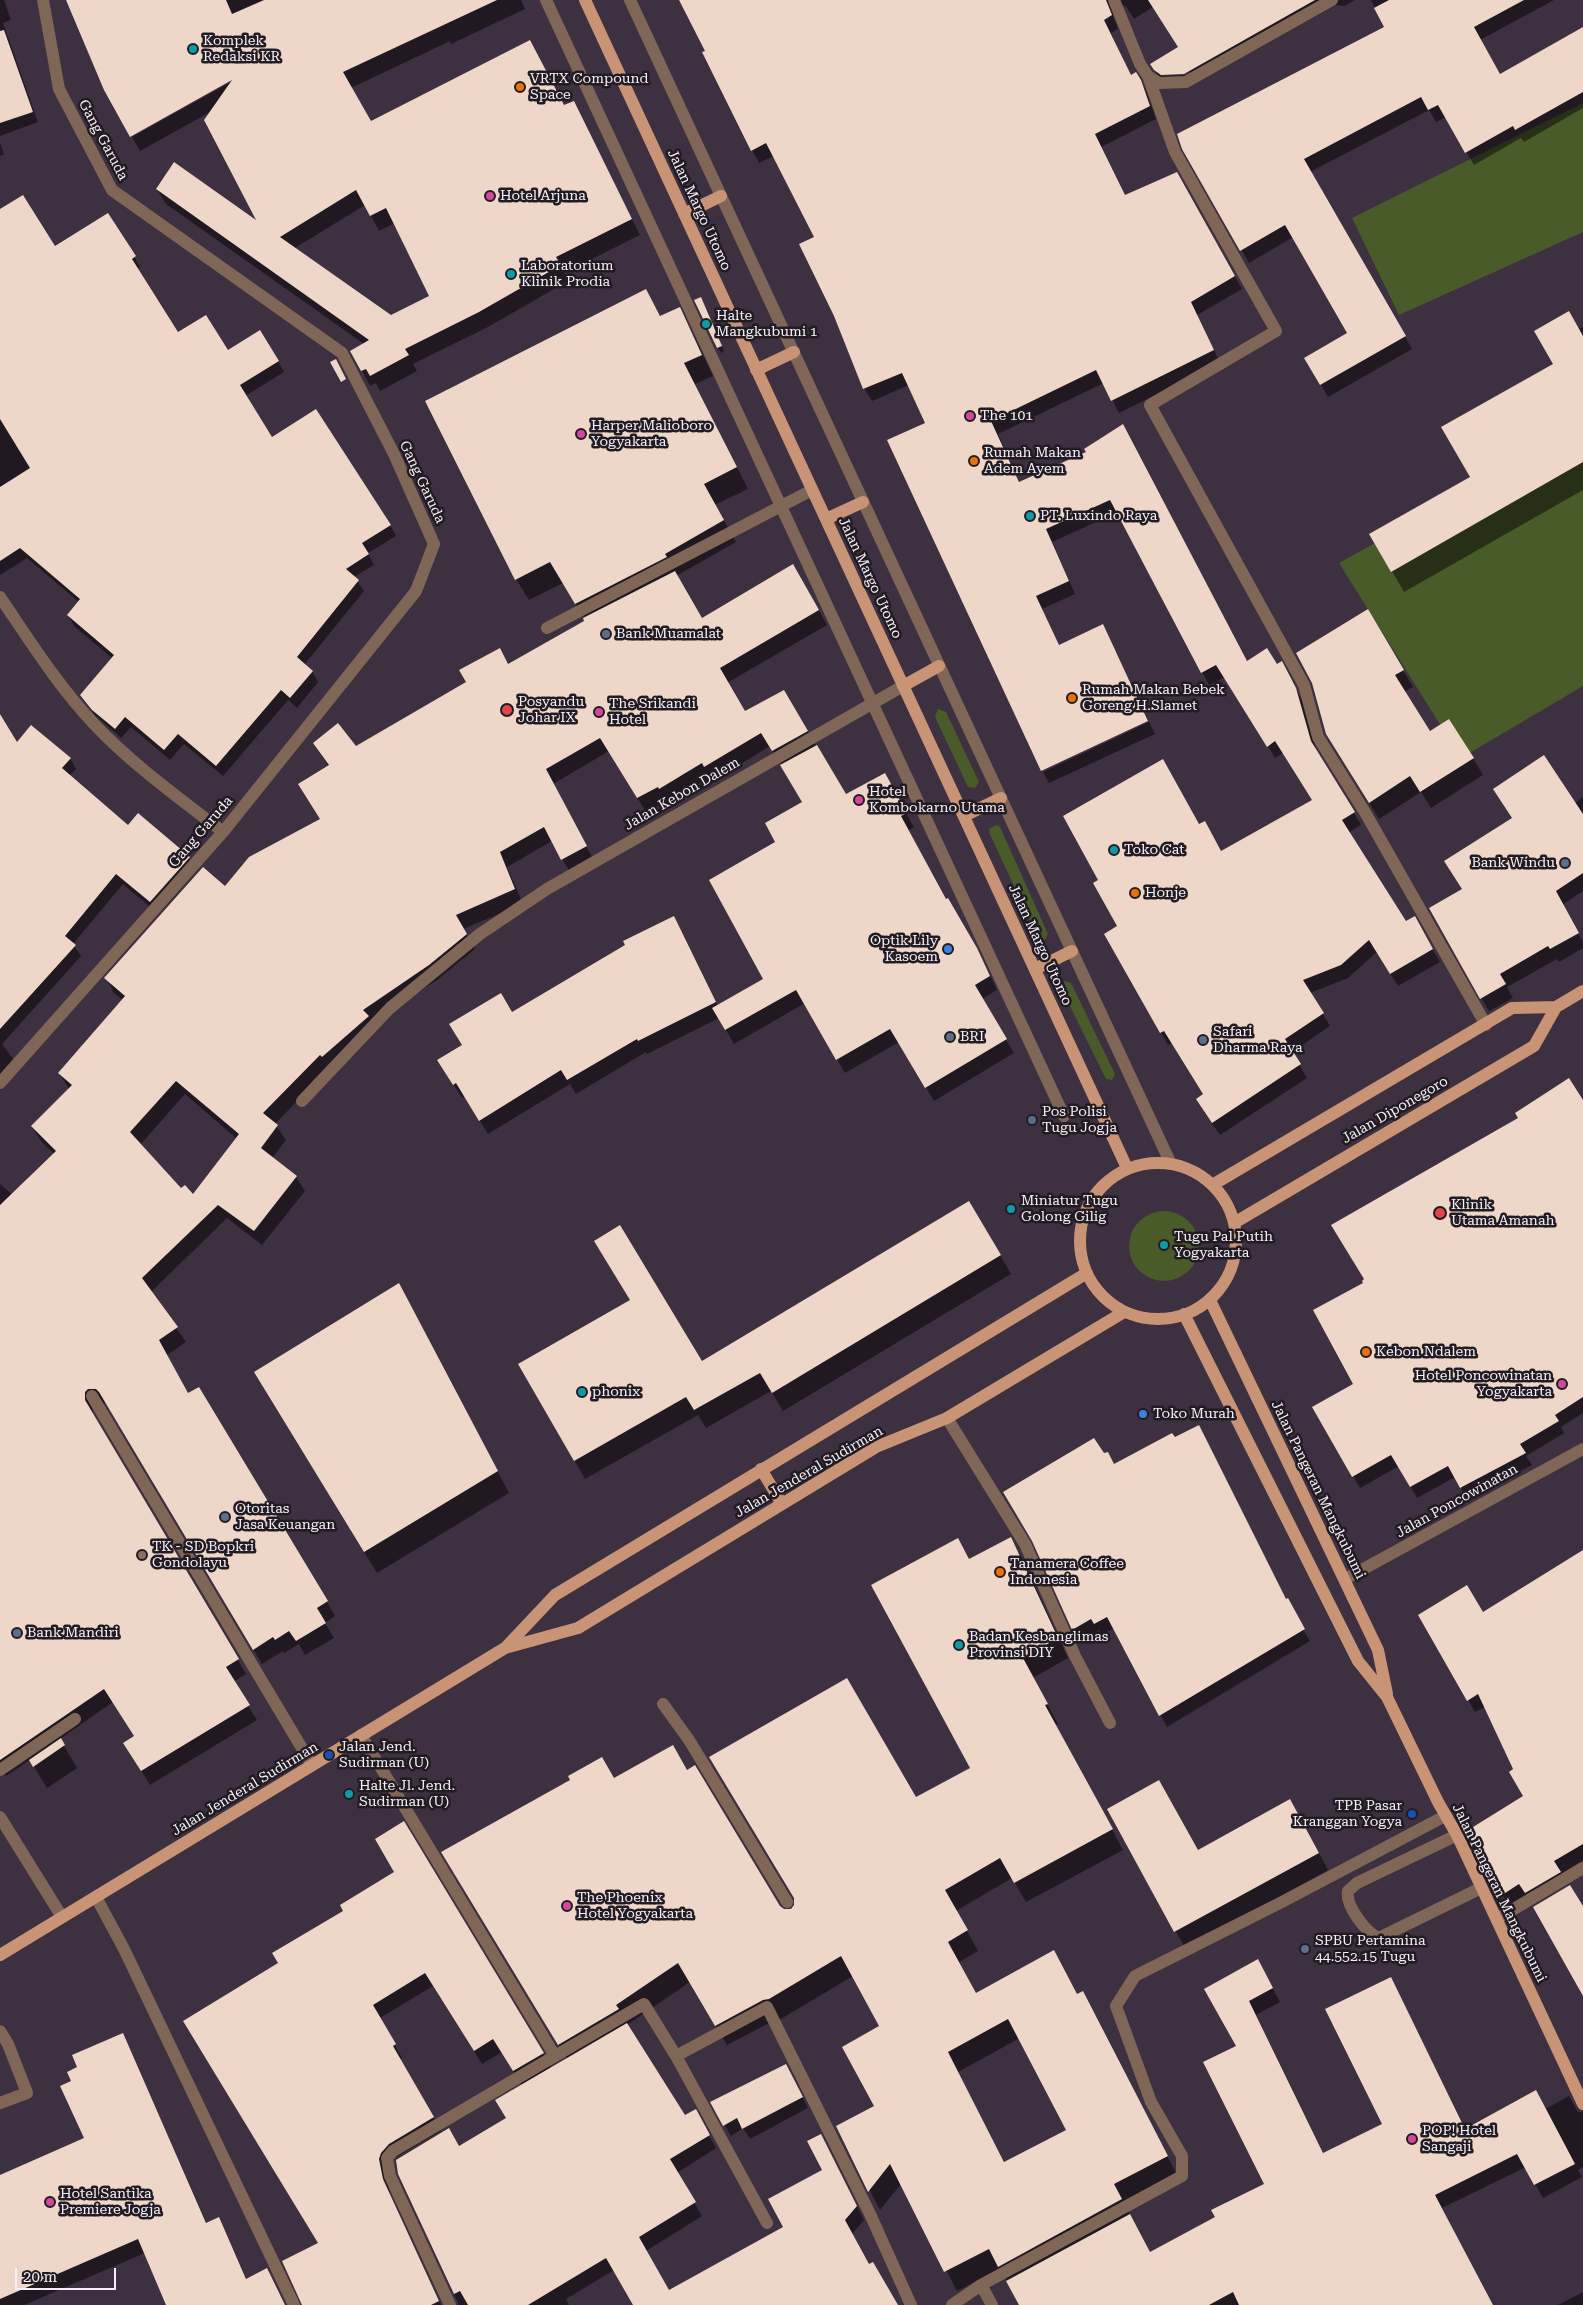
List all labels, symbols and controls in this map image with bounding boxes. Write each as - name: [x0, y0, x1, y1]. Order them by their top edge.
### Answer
- place label: Komplek Redaksi KR: [203, 33, 280, 65]
- marker: Komplek Redaksi KR: [187, 43, 199, 55]
- place label: VRTX Compound Space: [530, 71, 648, 104]
- marker: VRTX Compound Space: [514, 81, 526, 93]
- street label: Gang Garuda: [75, 97, 131, 183]
- street label: Jalan Margo Utomo: [664, 147, 734, 273]
- place label: Hotel Arjuna: [500, 188, 586, 204]
- marker: Hotel Arjuna: [484, 190, 496, 202]
- place label: Laboratorium Klinik Prodia: [521, 258, 613, 290]
- marker: Laboratorium Klinik Prodia: [505, 268, 517, 280]
- place label: Halte Mangkubumi 1: [716, 308, 818, 341]
- marker: Halte Mangkubumi 1: [700, 318, 712, 330]
- place label: The 101: [980, 408, 1033, 424]
- marker: The 101: [964, 410, 976, 422]
- place label: Harper Malioboro Yogyakarta: [591, 418, 712, 451]
- marker: Harper Malioboro Yogyakarta: [575, 428, 587, 440]
- street label: Gang Garuda: [396, 438, 448, 526]
- place label: Rumah Makan Adem Ayem: [984, 445, 1081, 478]
- marker: Rumah Makan Adem Ayem: [968, 455, 980, 467]
- place label: PT. Luxindo Raya: [1040, 508, 1157, 524]
- marker: PT. Luxindo Raya: [1024, 510, 1036, 522]
- street label: Jalan Margo Utomo: [835, 515, 905, 641]
- place label: Bank Muamalat: [616, 626, 721, 642]
- marker: Bank Muamalat: [600, 628, 612, 640]
- place label: Rumah Makan Bebek Goreng H.Slamet: [1082, 682, 1225, 714]
- marker: Rumah Makan Bebek Goreng H.Slamet: [1066, 692, 1078, 704]
- place label: Posyandu Johar IX: [518, 694, 584, 726]
- place label: The Srikandi Hotel: [609, 696, 696, 729]
- marker: Posyandu Johar IX: [500, 703, 514, 717]
- marker: The Srikandi Hotel: [593, 706, 605, 718]
- street label: Jalan Kebon Dalem: [621, 754, 743, 834]
- place label: Hotel Kombokarno Utama: [869, 784, 1005, 816]
- street label: Gang Garuda: [165, 793, 237, 871]
- marker: Hotel Kombokarno Utama: [853, 794, 865, 806]
- place label: Toko Cat: [1124, 842, 1184, 858]
- marker: Toko Cat: [1108, 844, 1120, 856]
- place label: Bank Windu: [1471, 855, 1555, 871]
- marker: Bank Windu: [1559, 857, 1571, 869]
- street label: Jalan Margo Utomo: [1005, 882, 1075, 1008]
- place label: Honje: [1145, 885, 1186, 901]
- marker: Honje: [1129, 887, 1141, 899]
- place label: Optik Lily Kasoem: [870, 933, 938, 966]
- marker: Optik Lily Kasoem: [942, 943, 954, 955]
- place label: Safari Dharma Raya: [1213, 1024, 1303, 1056]
- place label: BRI: [960, 1029, 984, 1045]
- marker: BRI: [944, 1031, 956, 1043]
- marker: Safari Dharma Raya: [1197, 1034, 1209, 1046]
- street label: Jalan Diponegoro: [1339, 1073, 1451, 1147]
- place label: Pos Polisi Tugu Jogja: [1042, 1104, 1117, 1136]
- marker: Pos Polisi Tugu Jogja: [1026, 1114, 1038, 1126]
- place label: Miniatur Tugu Golong Gilig: [1021, 1193, 1118, 1226]
- place label: Klinik Utama Amanah: [1451, 1197, 1555, 1230]
- marker: Miniatur Tugu Golong Gilig: [1005, 1203, 1017, 1215]
- marker: Klinik Utama Amanah: [1433, 1206, 1447, 1220]
- place label: Tugu Pal Putih Yogyakarta: [1174, 1229, 1273, 1262]
- marker: Tugu Pal Putih Yogyakarta: [1158, 1239, 1170, 1251]
- place label: Kebon Ndalem: [1376, 1344, 1476, 1360]
- marker: Kebon Ndalem: [1360, 1346, 1372, 1358]
- place label: Hotel Poncowinatan Yogyakarta: [1415, 1368, 1552, 1400]
- marker: Hotel Poncowinatan Yogyakarta: [1556, 1378, 1568, 1390]
- place label: phonix: [592, 1384, 640, 1400]
- marker: phonix: [576, 1386, 588, 1398]
- street label: Jalan Pangeran Mangkubumi: [1267, 1398, 1369, 1582]
- place label: Toko Murah: [1153, 1406, 1235, 1422]
- marker: Toko Murah: [1137, 1408, 1149, 1420]
- street label: Jalan Jenderal Sudirman: [732, 1423, 886, 1521]
- street label: Jalan Poncowinatan: [1393, 1461, 1521, 1541]
- place label: Otoritas Jasa Keuangan: [235, 1501, 335, 1534]
- marker: Otoritas Jasa Keuangan: [219, 1511, 231, 1523]
- place label: TK - SD Bopkri Gondolayu: [152, 1539, 254, 1571]
- marker: TK - SD Bopkri Gondolayu: [136, 1549, 148, 1561]
- place label: Tanamera Coffee Indonesia: [1010, 1556, 1124, 1588]
- marker: Tanamera Coffee Indonesia: [994, 1566, 1006, 1578]
- place label: Bank Mandiri: [27, 1625, 119, 1641]
- marker: Bank Mandiri: [11, 1627, 23, 1639]
- place label: Badan Kesbanglimas Provinsi DIY: [969, 1629, 1108, 1661]
- marker: Badan Kesbanglimas Provinsi DIY: [953, 1639, 965, 1651]
- street label: Jalan Jenderal Sudirman: [169, 1739, 321, 1839]
- place label: Jalan Jend. Sudirman (U): [339, 1739, 429, 1771]
- marker: Jalan Jend. Sudirman (U): [323, 1749, 335, 1761]
- place label: Halte Jl. Jend. Sudirman (U): [359, 1778, 455, 1810]
- marker: Halte Jl. Jend. Sudirman (U): [343, 1788, 355, 1800]
- place label: TPB Pasar Kranggan Yogya: [1293, 1798, 1402, 1830]
- street label: Jalan Pangeran Mangkubumi: [1448, 1801, 1550, 1985]
- marker: TPB Pasar Kranggan Yogya: [1406, 1808, 1418, 1820]
- place label: The Phoenix Hotel Yogyakarta: [577, 1890, 693, 1922]
- marker: The Phoenix Hotel Yogyakarta: [561, 1900, 573, 1912]
- place label: SPBU Pertamina 44.552.15 Tugu: [1315, 1933, 1426, 1965]
- marker: SPBU Pertamina 44.552.15 Tugu: [1299, 1943, 1311, 1955]
- place label: POP! Hotel Sangaji: [1422, 2123, 1496, 2156]
- marker: POP! Hotel Sangaji: [1406, 2133, 1418, 2145]
- place label: Hotel Santika Premiere Jogja: [60, 2186, 161, 2218]
- marker: Hotel Santika Premiere Jogja: [44, 2196, 56, 2208]
- scale bar: [18, 2258, 119, 2290]
- text: 20 m: [23, 2268, 57, 2286]

